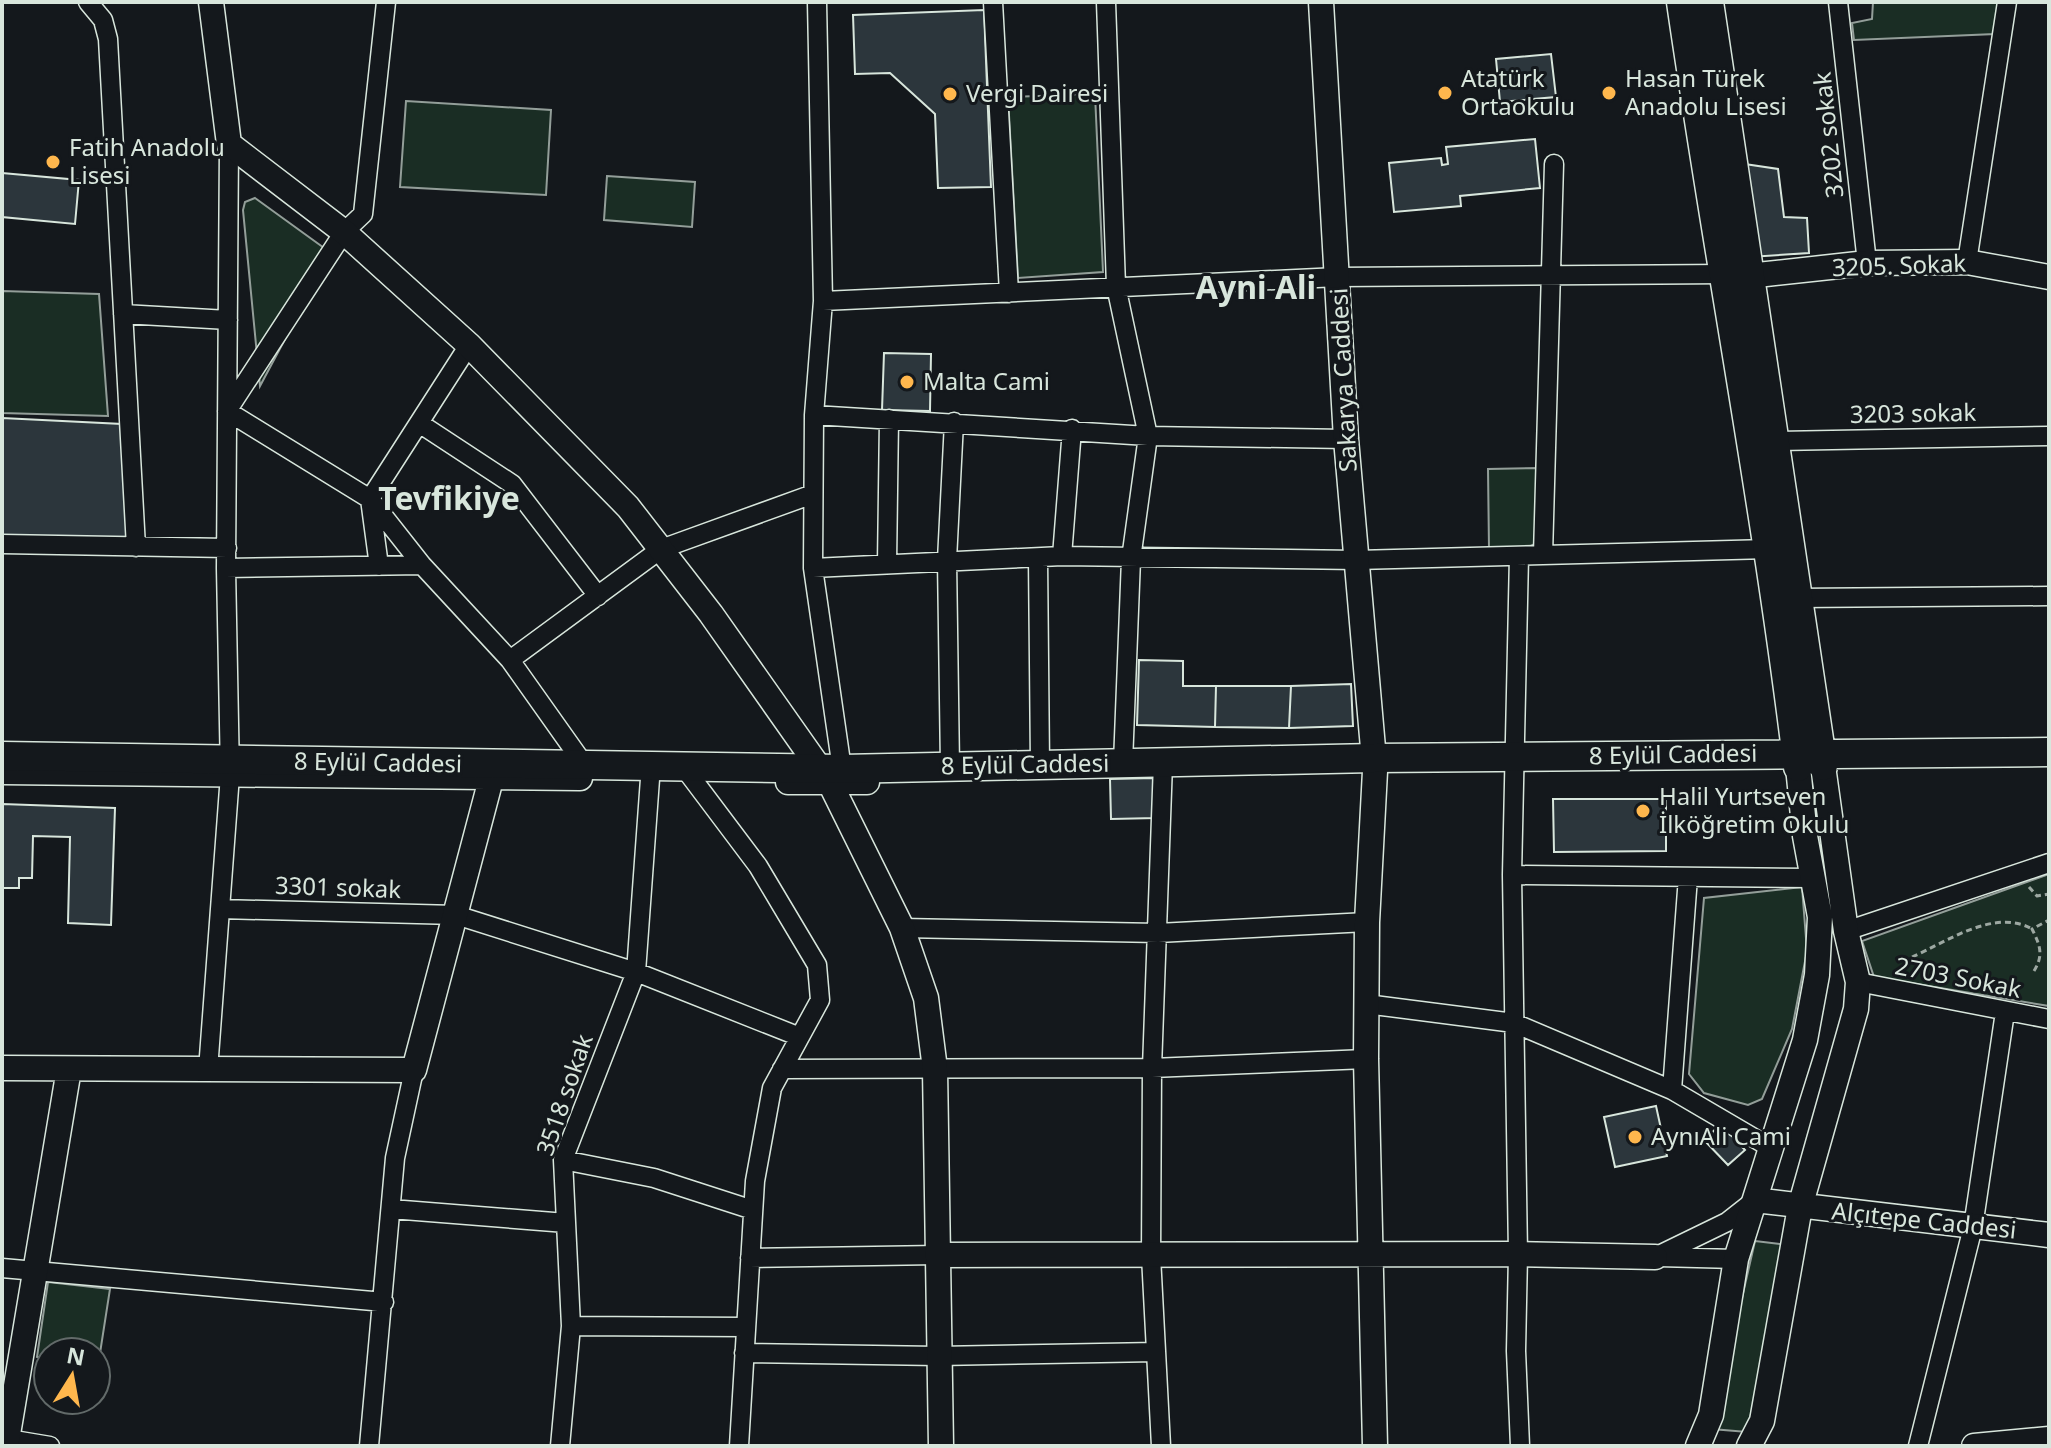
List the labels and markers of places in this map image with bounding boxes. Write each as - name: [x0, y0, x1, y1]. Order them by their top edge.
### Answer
- place label: Atatürk Ortaokulu: [1461, 61, 1575, 122]
- place label: Hasan Türek Anadolu Lisesi: [1625, 61, 1787, 122]
- place label: Vergi Dairesi: [966, 76, 1108, 109]
- marker: Atatürk Ortaokulu: [1436, 84, 1454, 102]
- marker: Hasan Türek Anadolu Lisesi: [1600, 84, 1618, 102]
- marker: Vergi Dairesi: [941, 85, 959, 103]
- place label: Fatih Anadolu Lisesi: [69, 130, 225, 191]
- marker: Fatih Anadolu Lisesi: [44, 153, 62, 171]
- place label: Malta Cami: [923, 364, 1050, 397]
- marker: Malta Cami: [898, 373, 916, 391]
- place label: Halil Yurtseven İlköğretim Okulu: [1659, 779, 1849, 840]
- marker: Halil Yurtseven İlköğretim Okulu: [1634, 802, 1652, 820]
- place label: AynıAli Cami: [1651, 1119, 1791, 1152]
- marker: AynıAli Cami: [1626, 1128, 1644, 1146]

